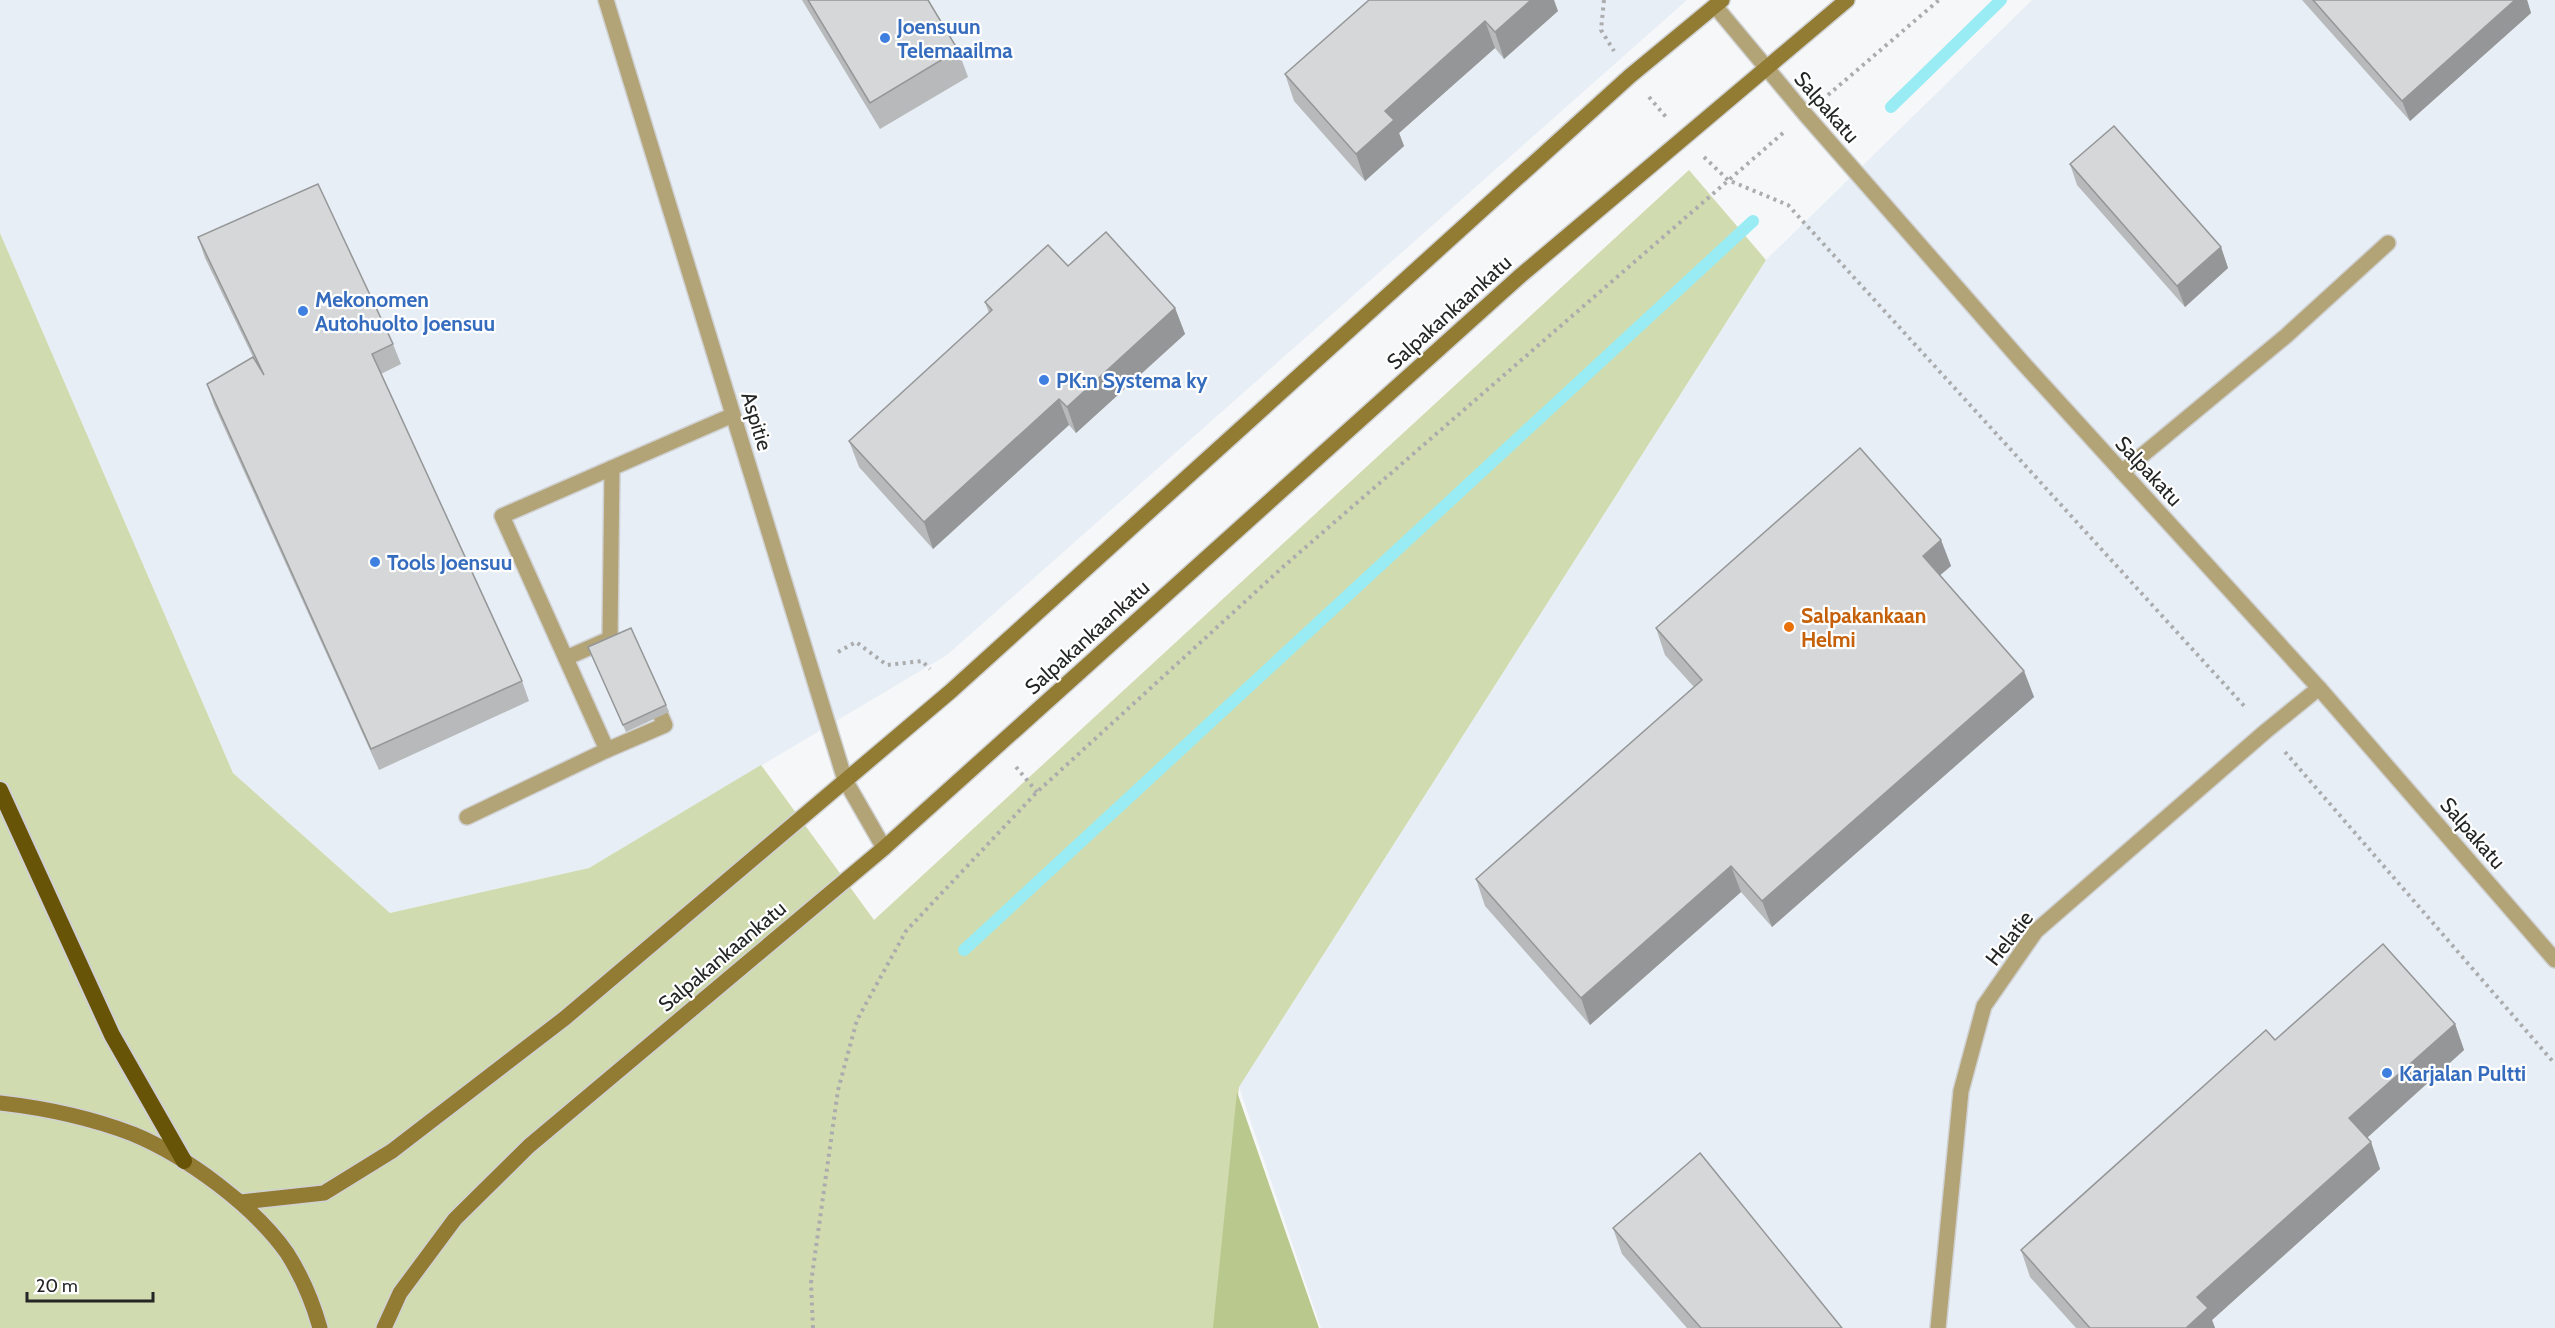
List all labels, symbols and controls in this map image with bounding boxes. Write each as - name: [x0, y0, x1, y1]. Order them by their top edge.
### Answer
- place label: Joensuun Telemaailma: [896, 14, 1013, 63]
- marker: Joensuun Telemaailma: [878, 31, 892, 45]
- street label: Salpakatu: [1789, 66, 1865, 148]
- street label: Salpakankaankatu: [1382, 250, 1516, 374]
- place label: Mekonomen Autohuolto Joensuu: [315, 287, 495, 336]
- marker: Mekonomen Autohuolto Joensuu: [296, 304, 310, 318]
- place label: PK:n Systema ky: [1056, 368, 1208, 393]
- marker: PK:n Systema ky: [1037, 373, 1051, 387]
- street label: Aspitie: [736, 389, 778, 454]
- street label: Salpakatu: [2110, 431, 2188, 511]
- place label: Tools Joensuu: [387, 550, 512, 575]
- marker: Tools Joensuu: [368, 555, 382, 569]
- street label: Salpakankaankatu: [1020, 575, 1154, 699]
- place label: Salpakankaan Helmi: [1801, 603, 1926, 652]
- marker: Salpakankaan Helmi: [1782, 620, 1796, 634]
- street label: Salpakatu: [2435, 792, 2511, 874]
- street label: Salpakankaankatu: [653, 895, 791, 1017]
- street label: Helatie: [1980, 906, 2038, 970]
- place label: Karjalan Pultti: [2399, 1061, 2526, 1086]
- marker: Karjalan Pultti: [2380, 1066, 2394, 1080]
- scale bar: [27, 1265, 153, 1303]
- text: 20 m: [36, 1275, 78, 1297]

